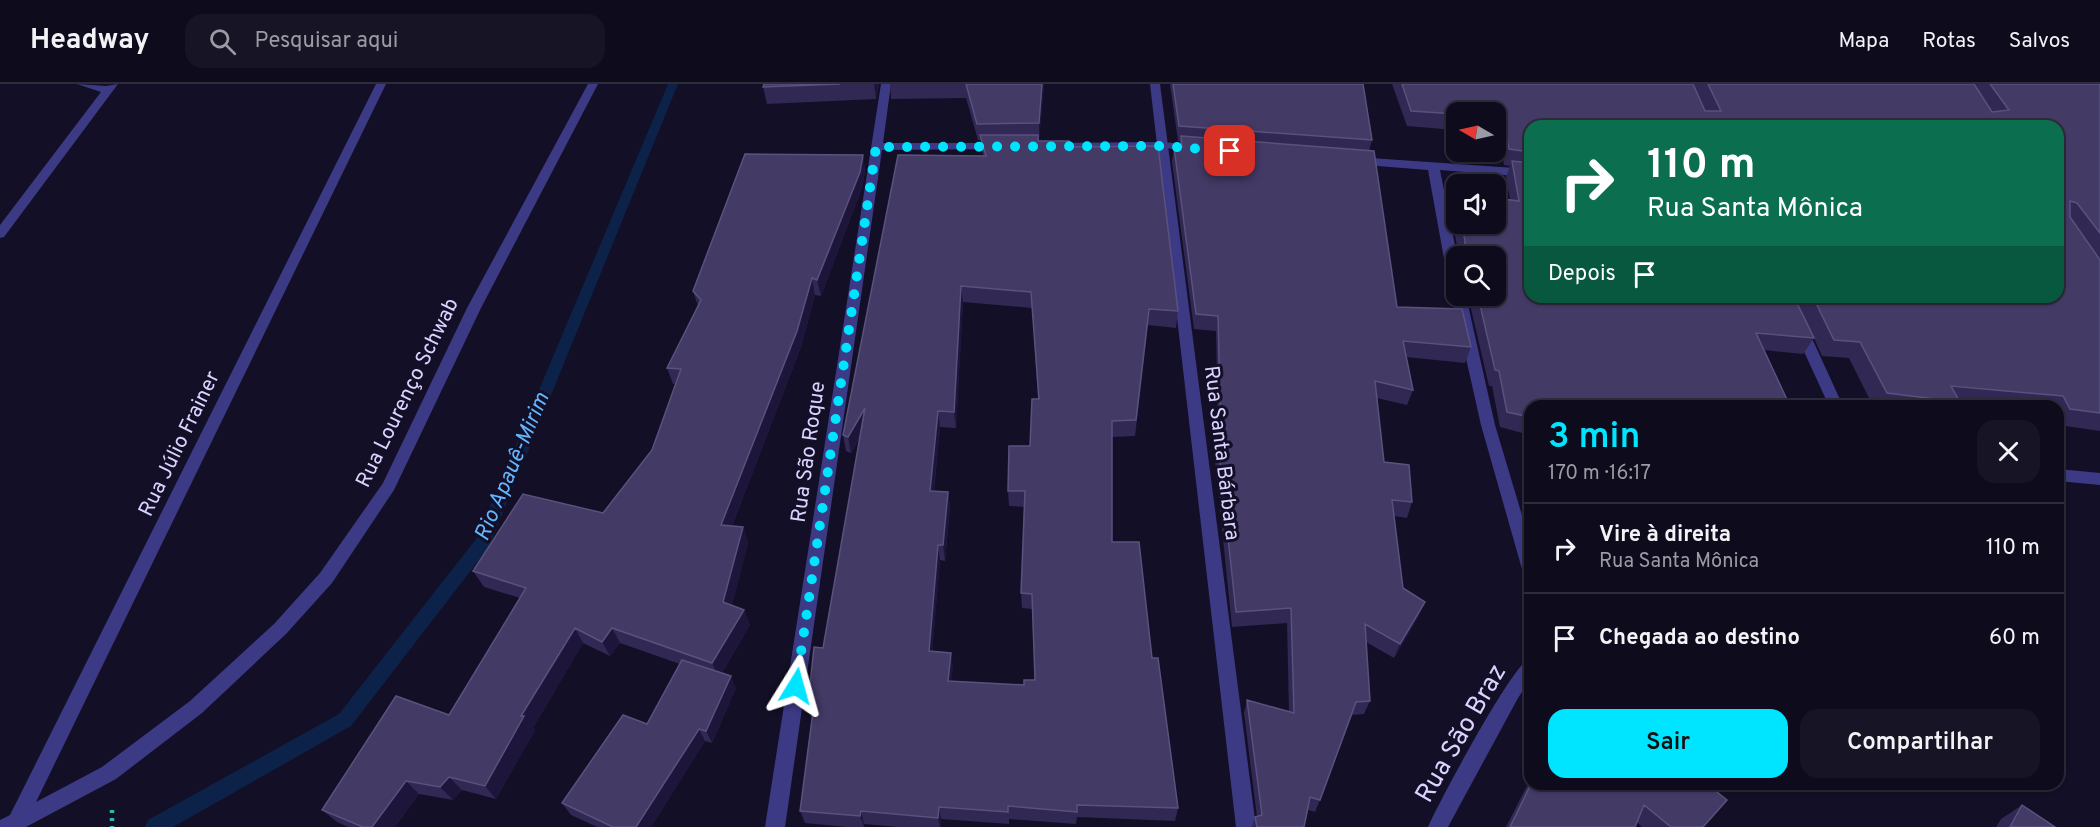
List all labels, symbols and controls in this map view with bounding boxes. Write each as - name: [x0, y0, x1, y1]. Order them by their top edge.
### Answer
- search box: [185, 14, 605, 68]
- text: Headway: [30, 23, 149, 59]
- icon: search: [206, 25, 239, 58]
- text: Pesquisar aqui: [254, 28, 398, 55]
- text: Mapa: [1839, 28, 1889, 55]
- text: Rotas: [1922, 28, 1976, 55]
- text: Salvos: [2009, 28, 2070, 55]
- north arrow: [1446, 102, 1506, 162]
- map controls: [1446, 102, 1506, 306]
- pin: [1204, 125, 1255, 176]
- icon: arrive: [1213, 134, 1246, 167]
- text: 110 m: [1647, 140, 1756, 193]
- icon: right: [1548, 144, 1626, 222]
- button: sound: [1446, 174, 1506, 234]
- text: Rua Santa Mônica: [1647, 192, 1863, 226]
- button: search: [1446, 246, 1506, 306]
- icon: arrive: [1628, 258, 1661, 291]
- text: Depois: [1548, 261, 1616, 288]
- street label: Rua Lourenço Schwab: [350, 294, 466, 492]
- street label: Rua Santa Bárbara: [1197, 364, 1245, 542]
- street label: Rua Júlio Frainer: [133, 367, 227, 521]
- street label: Rua São Roque: [786, 380, 832, 524]
- water label: Rio Apauê-Mirim: [470, 389, 556, 545]
- text: 3 min: [1548, 415, 1640, 461]
- button: close: [1977, 420, 2040, 483]
- text: 170 m · 16:17: [1548, 461, 1651, 487]
- text: Vire à direita: [1599, 522, 1731, 549]
- icon: right: [1548, 532, 1581, 565]
- text: 110 m: [1986, 535, 2040, 562]
- text: Rua Santa Mônica: [1599, 549, 1759, 575]
- icon: arrive: [1548, 622, 1581, 655]
- text: Chegada ao destino: [1599, 625, 1800, 652]
- text: 60 m: [1989, 625, 2040, 652]
- position arrow: [764, 654, 828, 718]
- street label: Rua São Braz: [1409, 659, 1515, 809]
- button: Sair: [1548, 709, 1788, 778]
- button: Compartilhar: [1800, 709, 2040, 778]

